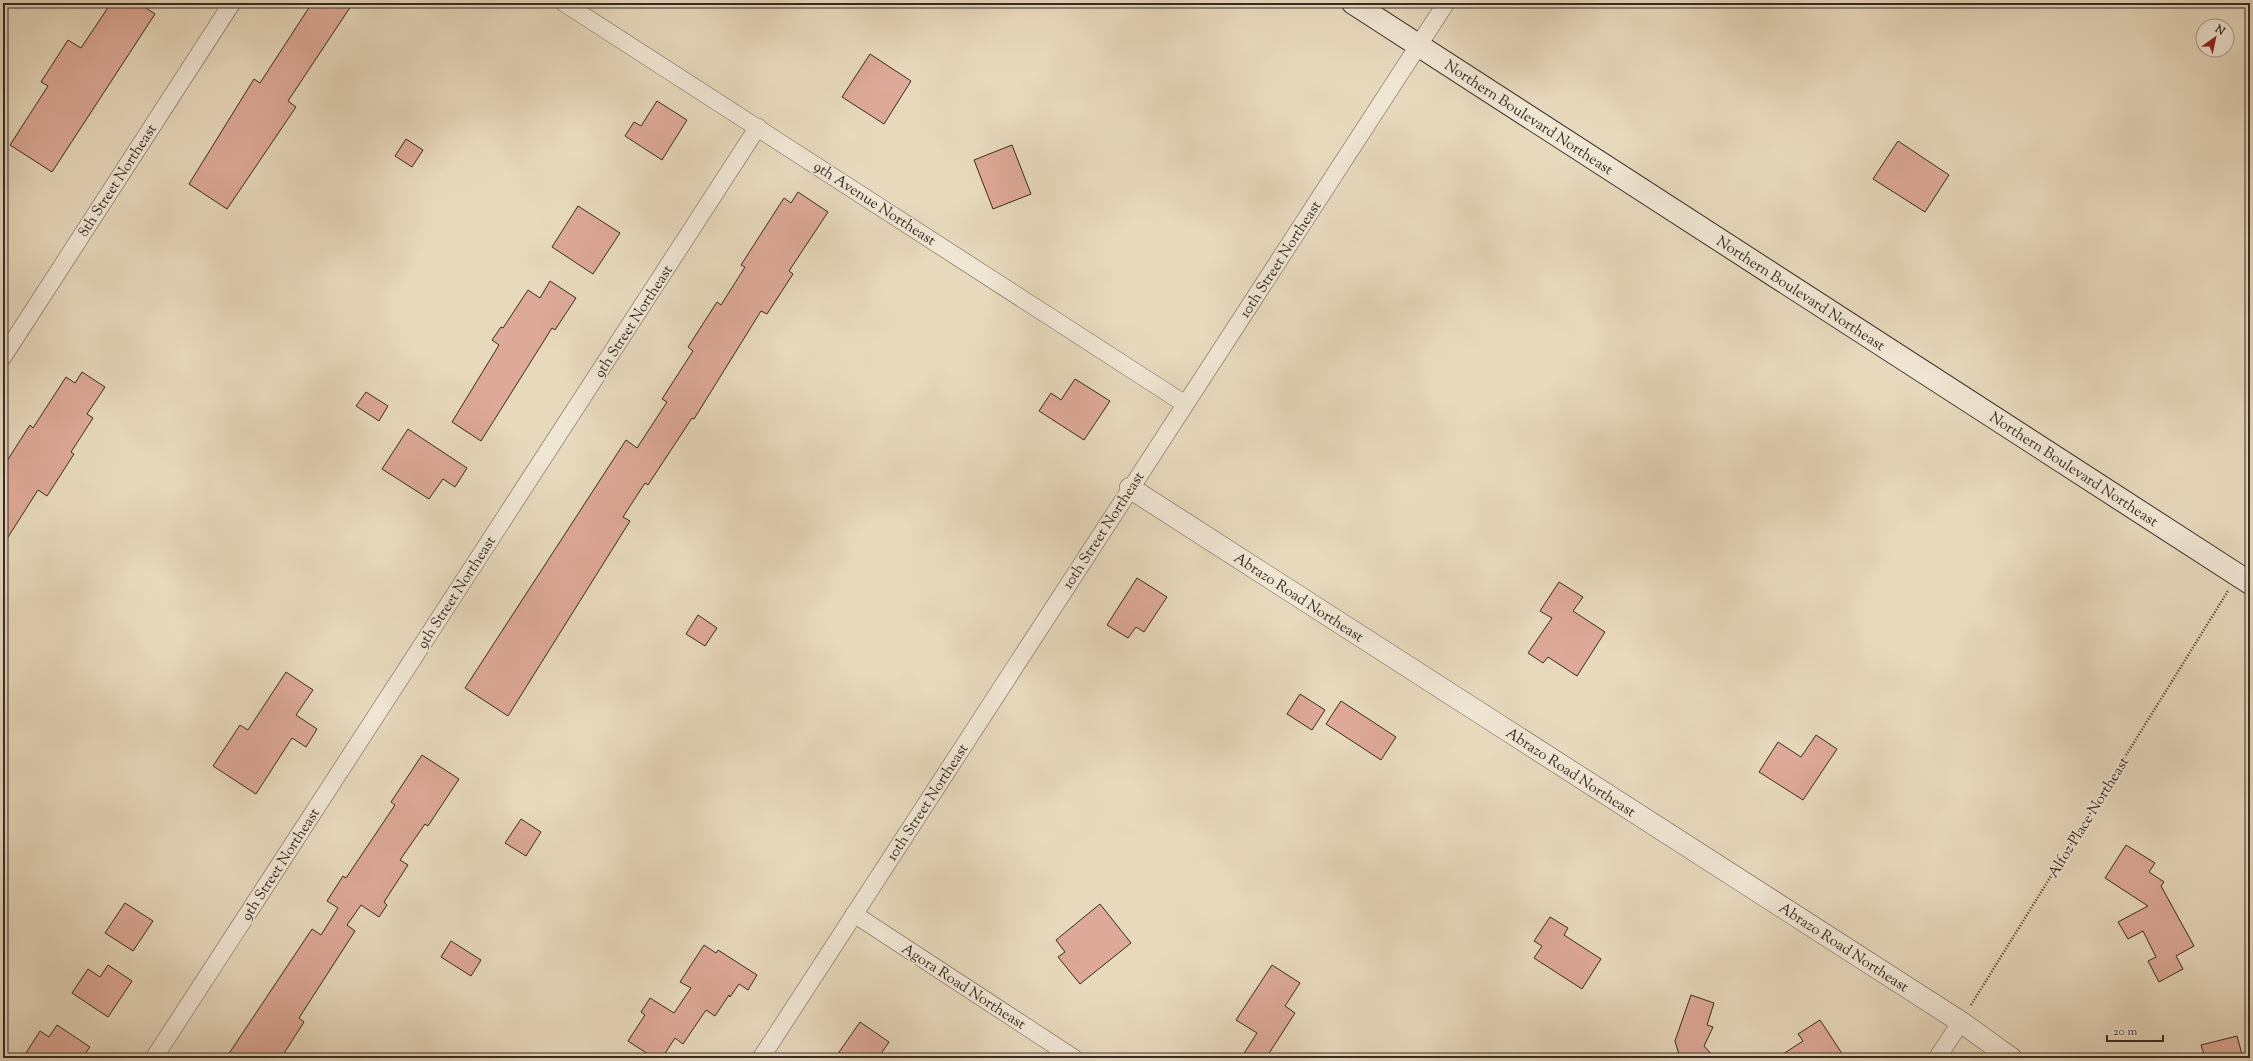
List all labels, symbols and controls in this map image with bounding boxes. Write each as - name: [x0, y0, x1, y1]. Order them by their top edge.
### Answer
- north arrow: [2195, 18, 2235, 58]
- text: N: [2211, 21, 2228, 40]
- street label: Northern Boulevard Northeast: [1440, 56, 1617, 181]
- street label: 8th Street Northeast: [74, 120, 163, 241]
- street label: 9th Avenue Northeast: [809, 157, 939, 252]
- street label: 10th Street Northeast: [1235, 197, 1327, 323]
- street label: Northern Boulevard Northeast: [1712, 232, 1889, 357]
- street label: 9th Street Northeast: [590, 261, 679, 382]
- street label: Northern Boulevard Northeast: [1985, 408, 2162, 533]
- street label: 10th Street Northeast: [1058, 468, 1150, 594]
- street label: 9th Street Northeast: [413, 532, 502, 653]
- street label: Abrazo Road Northeast: [1229, 548, 1367, 648]
- street label: Abrazo Road Northeast: [1501, 723, 1639, 823]
- street label: 10th Street Northeast: [882, 740, 974, 866]
- street label: Alfoz Place Northeast: [2044, 753, 2135, 882]
- street label: 9th Street Northeast: [237, 804, 326, 925]
- street label: Abrazo Road Northeast: [1774, 898, 1912, 998]
- street label: Agora Road Northeast: [897, 939, 1029, 1035]
- scale bar: [2107, 1017, 2163, 1043]
- text: 20 m: [2113, 1023, 2138, 1041]

